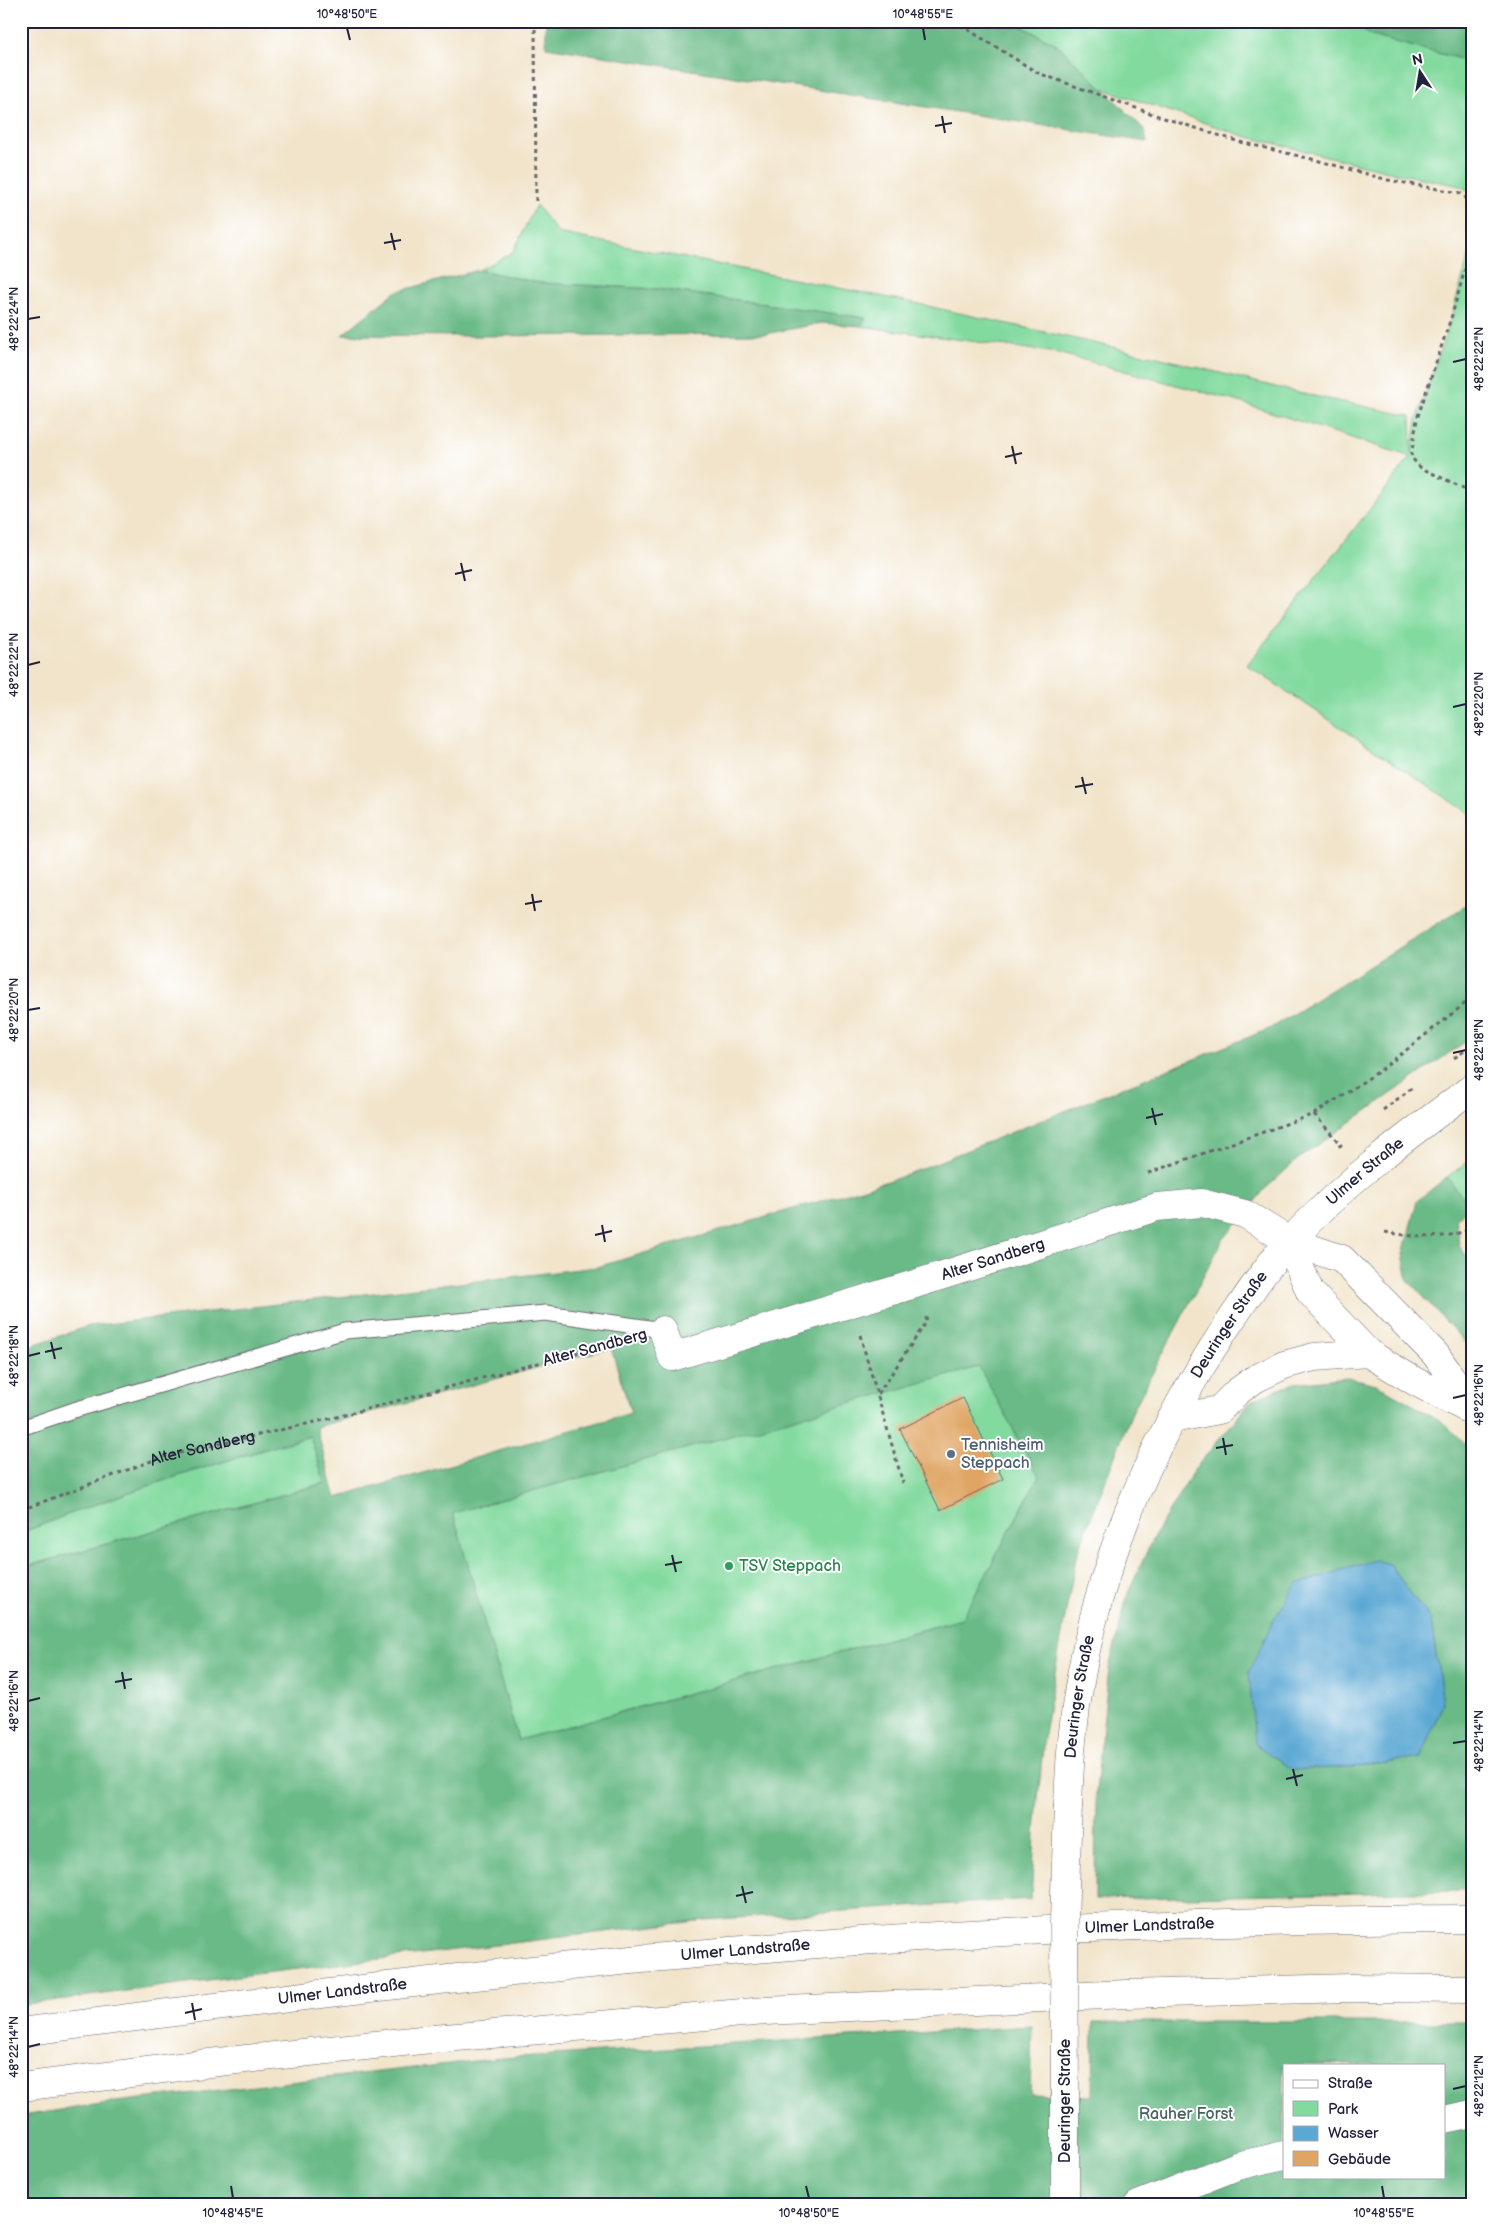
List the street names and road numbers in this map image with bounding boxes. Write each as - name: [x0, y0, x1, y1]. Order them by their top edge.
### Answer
- street label: Ulmer Straße: [1322, 1133, 1408, 1209]
- street label: Alter Sandberg: [939, 1234, 1047, 1285]
- street label: Deuringer Straße: [1187, 1267, 1272, 1382]
- street label: Alter Sandberg: [541, 1325, 649, 1371]
- street label: Alter Sandberg: [147, 1427, 257, 1470]
- street label: Deuringer Straße: [1061, 1633, 1099, 1759]
- street label: Ulmer Landstraße: [1084, 1914, 1215, 1938]
- street label: Ulmer Landstraße: [680, 1935, 811, 1965]
- street label: Ulmer Landstraße: [277, 1974, 409, 2009]
- street label: Deuringer Straße: [1056, 2038, 1075, 2163]

